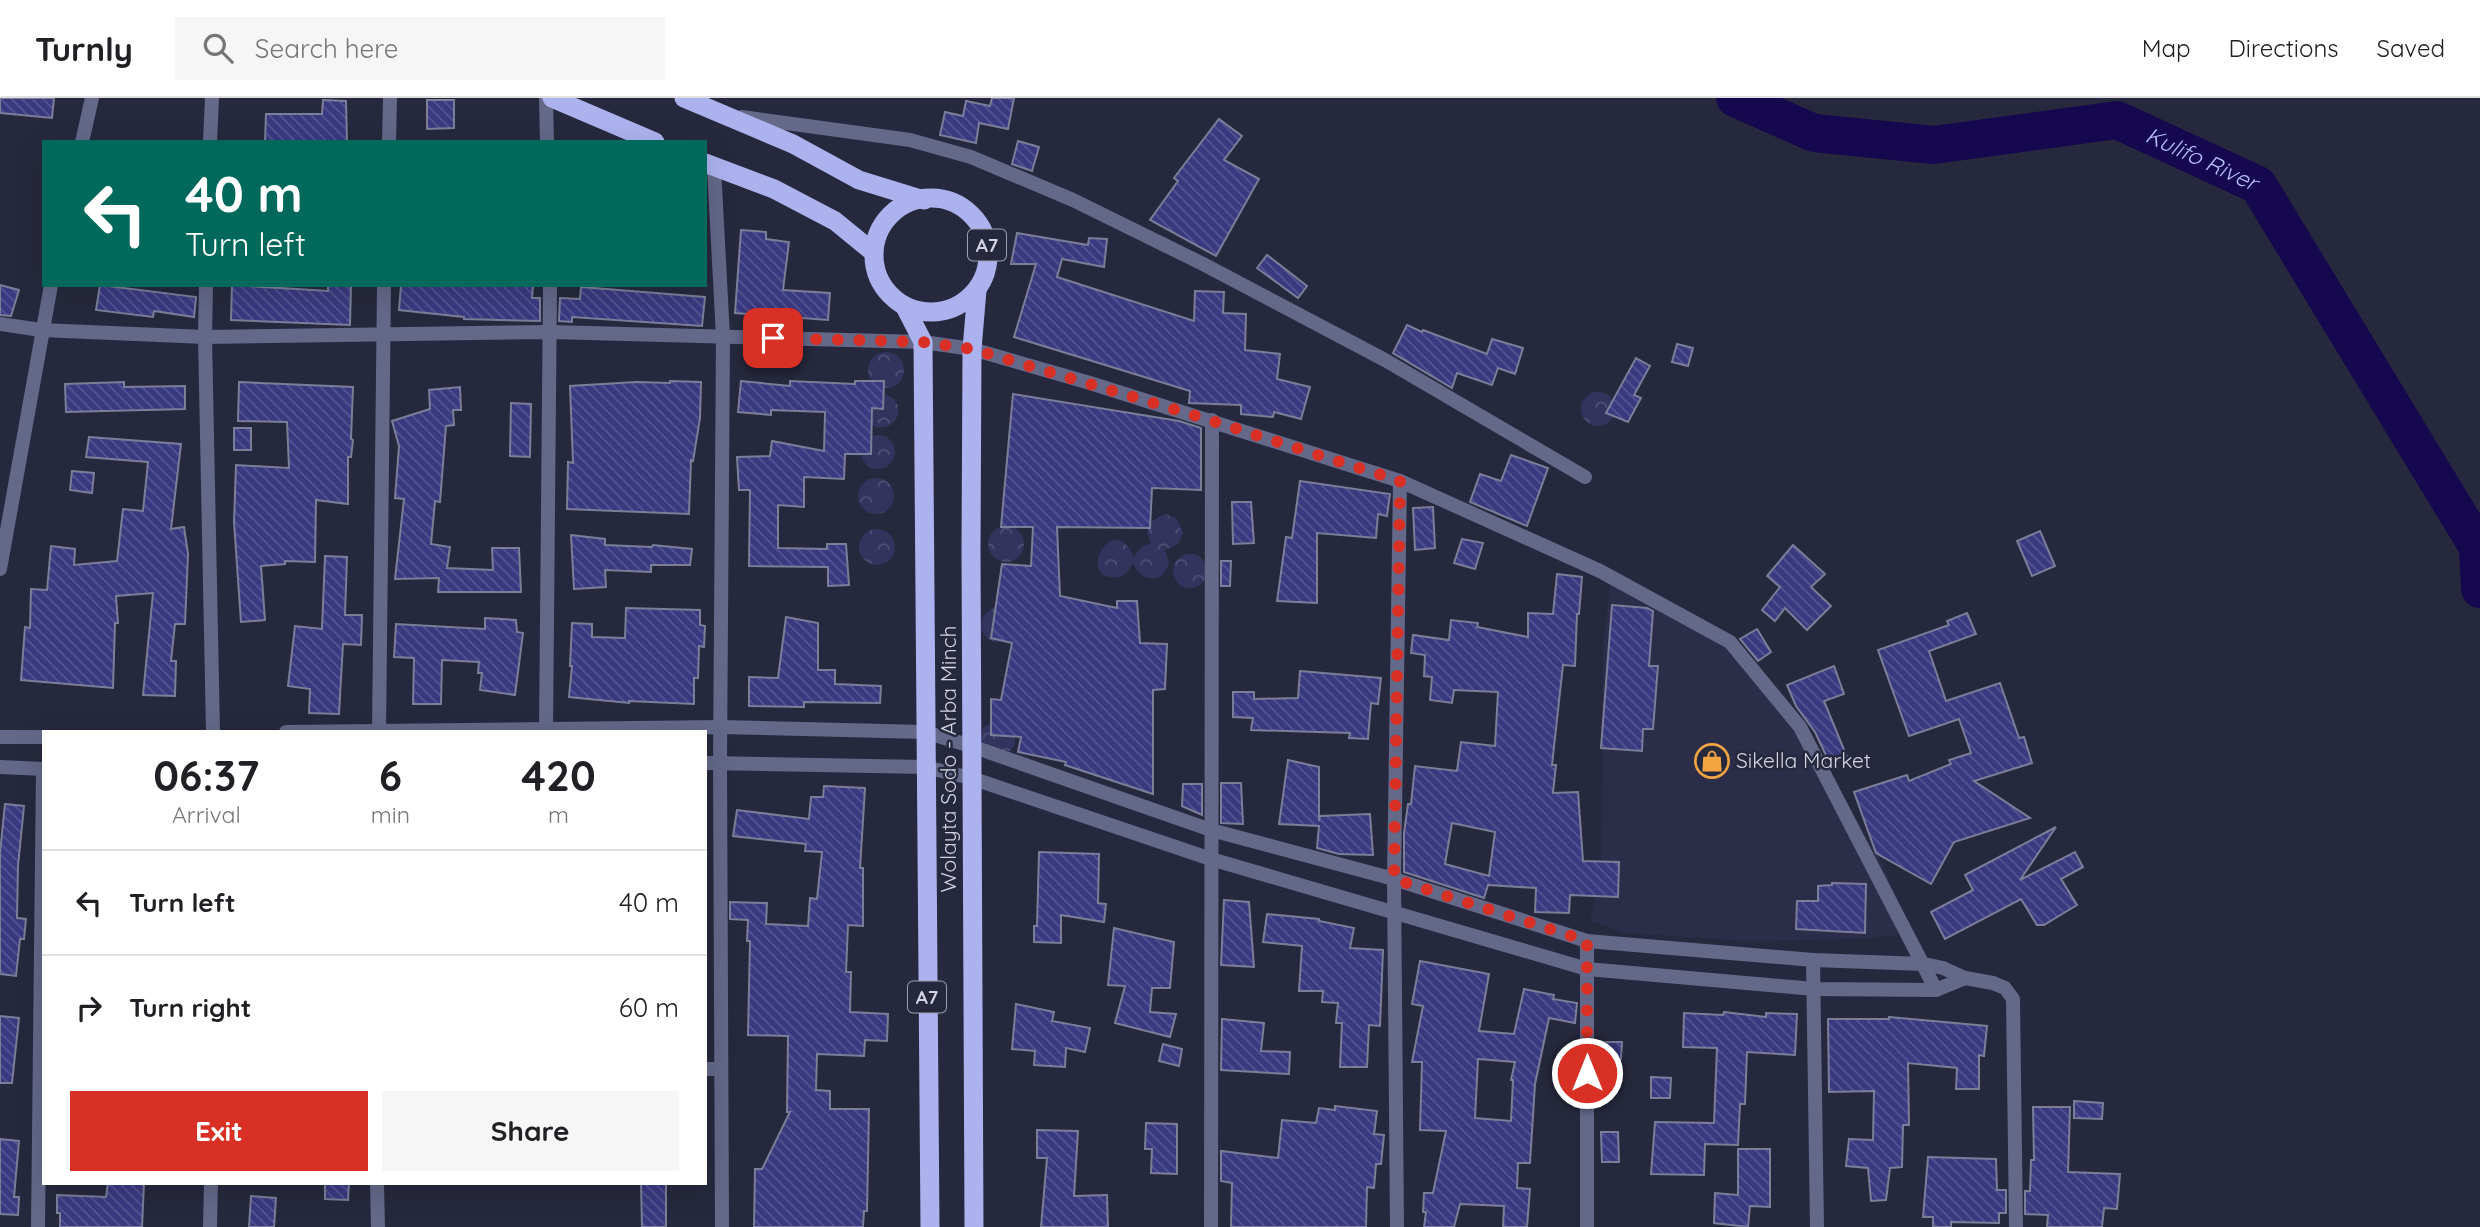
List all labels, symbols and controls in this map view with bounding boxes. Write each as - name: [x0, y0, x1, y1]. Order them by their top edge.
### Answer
- search box: [175, 17, 665, 80]
- text: Turnly: [35, 28, 133, 69]
- icon: search: [199, 29, 237, 67]
- text: Search here: [255, 32, 398, 65]
- text: Map: [2142, 33, 2191, 63]
- text: Directions: [2229, 33, 2339, 63]
- text: Saved: [2377, 33, 2445, 63]
- water label: Kulifo River: [2141, 120, 2266, 198]
- text: 40 m: [185, 163, 303, 224]
- icon: left: [70, 168, 161, 259]
- text: Turn left: [185, 224, 306, 264]
- road number: A7: [968, 230, 1006, 260]
- pin: [743, 308, 803, 368]
- icon: arrive: [754, 319, 792, 357]
- street label: Wolayta Sodo - Arba Minch: [935, 626, 961, 892]
- shop icon: Sikella Market: [1693, 742, 1731, 780]
- place label: Sikella Market: [1736, 747, 1871, 773]
- text: 06:37: [153, 749, 259, 802]
- text: 6: [379, 749, 402, 802]
- text: 420: [521, 749, 596, 802]
- text: Arrival: [172, 800, 241, 829]
- text: min: [371, 800, 410, 829]
- text: m: [548, 800, 569, 829]
- icon: left: [70, 884, 108, 922]
- text: Turn left: [129, 886, 236, 919]
- text: 40 m: [619, 886, 679, 919]
- road number: A7: [908, 982, 946, 1012]
- icon: right: [70, 989, 108, 1027]
- text: Turn right: [129, 991, 251, 1024]
- text: 60 m: [619, 991, 679, 1024]
- position arrow: [1550, 1036, 1624, 1110]
- button: Exit: [70, 1091, 368, 1171]
- button: Share: [382, 1091, 679, 1171]

